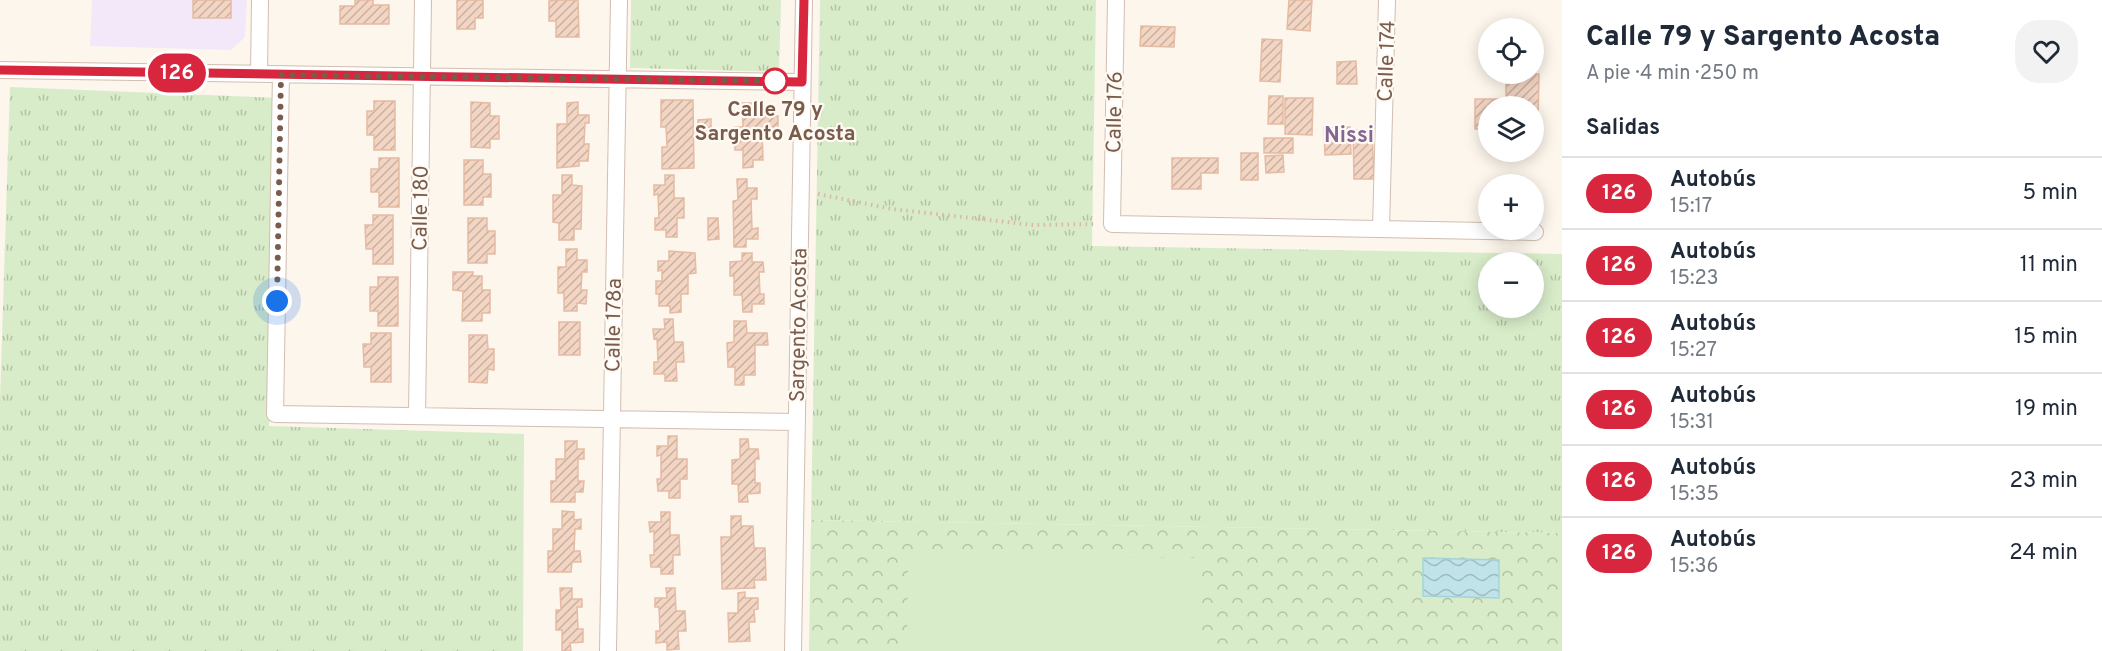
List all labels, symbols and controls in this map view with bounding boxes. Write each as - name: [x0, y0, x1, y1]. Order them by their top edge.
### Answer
- map controls: [1478, 18, 1544, 318]
- button: locate: [1478, 18, 1544, 84]
- street label: Calle 174: [1373, 20, 1402, 102]
- text: Calle 79 y Sargento Acosta: [1586, 20, 1940, 56]
- button: heart: [2015, 20, 2078, 83]
- line badge: 126: [142, 54, 212, 92]
- text: 126: [160, 60, 194, 87]
- text: A pie · 4 min · 250 m: [1586, 61, 1759, 87]
- marker: Calle 79 y Sargento Acosta: [762, 68, 788, 94]
- street label: Calle 176: [1101, 71, 1130, 153]
- button: layers: [1478, 96, 1544, 162]
- place label: Calle 79 y Sargento Acosta: [695, 97, 855, 148]
- text: Salidas: [1586, 115, 1660, 142]
- district label: Nissi: [1324, 123, 1374, 150]
- street label: Calle 180: [407, 165, 436, 251]
- text: Autobús: [1670, 167, 1756, 194]
- button: +: [1478, 174, 1544, 240]
- text: 126: [1602, 180, 1636, 207]
- text: 5 min: [2023, 180, 2078, 207]
- text: 15:17: [1670, 194, 1712, 220]
- text: Autobús: [1670, 239, 1756, 266]
- street label: Sargento Acosta: [785, 248, 814, 402]
- button: −: [1478, 252, 1544, 318]
- text: 126: [1602, 252, 1636, 279]
- text: 11 min: [2020, 252, 2078, 279]
- text: 15:23: [1670, 266, 1719, 292]
- street label: Calle 178a: [600, 278, 629, 372]
- your location: [262, 286, 292, 316]
- text: Autobús: [1670, 311, 1756, 338]
- text: 126: [1602, 324, 1636, 351]
- text: 15 min: [2014, 324, 2078, 351]
- text: 15:27: [1670, 338, 1717, 364]
- text: Autobús: [1670, 383, 1756, 410]
- text: 126: [1602, 396, 1636, 423]
- text: 19 min: [2015, 396, 2078, 423]
- text: 15:31: [1670, 410, 1714, 436]
- text: Autobús: [1670, 455, 1756, 482]
- text: 126: [1602, 468, 1636, 495]
- text: 23 min: [2010, 468, 2078, 495]
- text: 15:35: [1670, 482, 1719, 508]
- text: Autobús: [1670, 527, 1756, 554]
- text: 126: [1602, 540, 1636, 567]
- text: 24 min: [2009, 540, 2078, 567]
- text: 15:36: [1670, 554, 1718, 580]

